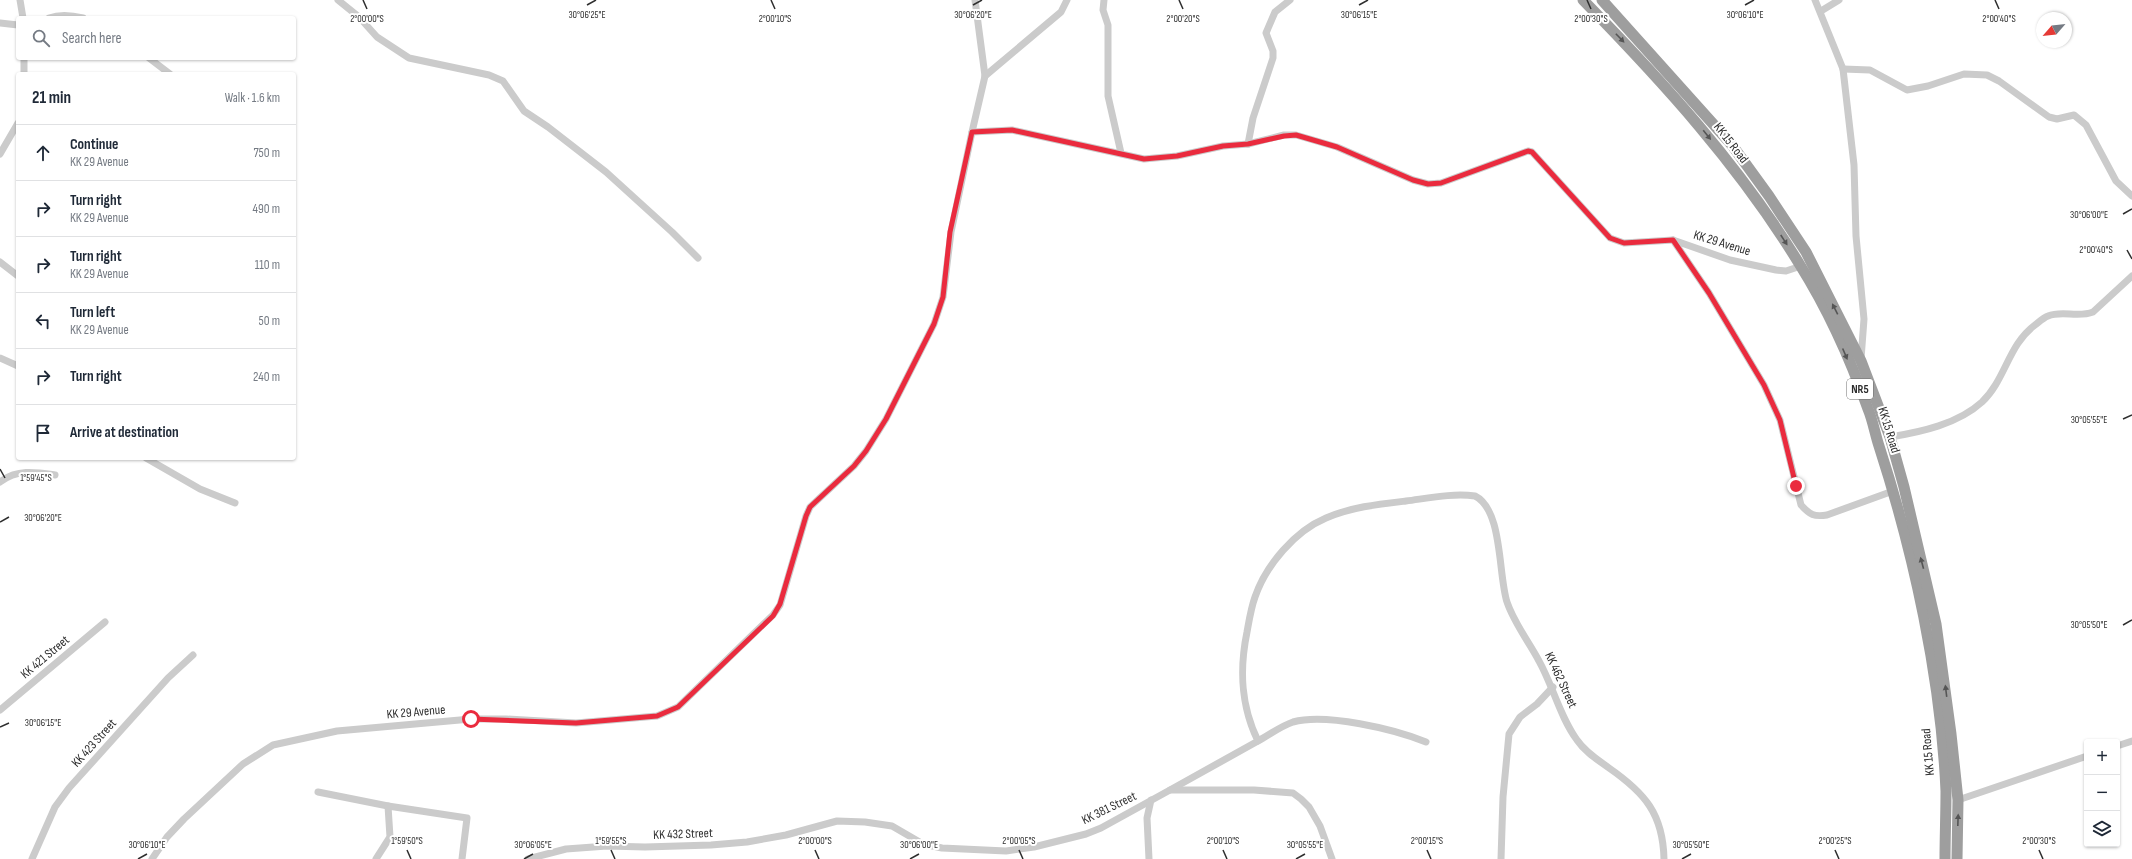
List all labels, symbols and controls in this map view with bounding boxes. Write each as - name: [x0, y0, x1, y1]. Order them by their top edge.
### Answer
- text: 30°06'25"E: [568, 9, 606, 21]
- text: 30°06'20"E: [954, 9, 992, 21]
- text: 30°06'15"E: [1341, 9, 1377, 21]
- text: 30°06'10"E: [1726, 9, 1764, 21]
- north arrow: [2036, 12, 2072, 48]
- text: 2°00'00"S: [350, 13, 384, 25]
- text: 2°00'10"S: [759, 13, 791, 25]
- text: 2°00'20"S: [1166, 13, 1200, 25]
- text: 2°00'30"S: [1574, 13, 1608, 25]
- text: 2°00'40"S: [1982, 13, 2016, 25]
- search box: [16, 16, 296, 60]
- icon: search: [30, 27, 52, 49]
- text: Search here: [62, 29, 122, 48]
- one-way arrow: [1615, 33, 1625, 43]
- text: 21 min: [32, 88, 71, 108]
- text: Walk · 1.6 km: [225, 90, 280, 106]
- street label: KK 15 Road: [1710, 119, 1752, 167]
- one-way arrow: [1703, 129, 1711, 140]
- text: Continue: [70, 135, 119, 154]
- icon: ahead: [32, 142, 54, 164]
- text: 750 m: [253, 145, 280, 161]
- text: KK 29 Avenue: [70, 154, 129, 170]
- text: Turn right: [70, 191, 122, 210]
- icon: right: [32, 198, 54, 220]
- text: 490 m: [253, 201, 280, 217]
- text: 30°06'00"E: [2070, 209, 2108, 221]
- text: KK 29 Avenue: [70, 210, 129, 226]
- street label: KK 29 Avenue: [1692, 227, 1752, 259]
- one-way arrow: [1780, 234, 1788, 245]
- text: 2°00'40"S: [2079, 244, 2113, 256]
- text: Turn right: [70, 247, 122, 266]
- icon: right: [32, 254, 54, 276]
- text: 110 m: [255, 257, 280, 273]
- text: KK 29 Avenue: [70, 266, 129, 282]
- text: Turn left: [70, 303, 115, 322]
- one-way arrow: [1832, 303, 1838, 314]
- icon: left: [32, 310, 54, 332]
- text: 50 m: [259, 313, 280, 329]
- text: KK 29 Avenue: [70, 322, 129, 338]
- one-way arrow: [1842, 348, 1848, 359]
- icon: right: [32, 366, 54, 388]
- text: Turn right: [70, 367, 122, 386]
- text: 240 m: [253, 369, 280, 385]
- road number: NR5: [1847, 379, 1873, 399]
- street label: KK 15 Road: [1874, 405, 1904, 455]
- text: 30°05'55"E: [2071, 414, 2107, 426]
- icon: arrive: [32, 422, 54, 444]
- text: Arrive at destination: [70, 423, 179, 442]
- text: 1°59'45"S: [20, 472, 52, 484]
- route end: [1787, 477, 1805, 495]
- text: 30°06'20"E: [24, 512, 62, 524]
- one-way arrow: [1919, 557, 1925, 569]
- text: 30°05'50"E: [2070, 619, 2108, 631]
- street label: KK 421 Street: [17, 632, 73, 682]
- street label: KK 462 Street: [1541, 649, 1581, 711]
- one-way arrow: [1943, 685, 1949, 697]
- street label: KK 29 Avenue: [386, 701, 446, 723]
- route start: [462, 710, 480, 728]
- street label: KK 423 Street: [68, 715, 120, 771]
- text: 30°06'15"E: [25, 717, 61, 729]
- street label: KK 15 Road: [1918, 728, 1938, 776]
- map controls: [2084, 739, 2120, 847]
- button: +: [2084, 739, 2120, 775]
- button: −: [2084, 775, 2120, 811]
- street label: KK 381 Street: [1079, 788, 1139, 828]
- button: layers: [2084, 811, 2120, 847]
- one-way arrow: [1954, 814, 1961, 826]
- street label: KK 432 Street: [653, 825, 713, 843]
- text: 1°59'50"S: [391, 835, 423, 847]
- text: 1°59'55"S: [595, 835, 627, 847]
- text: 2°00'00"S: [798, 835, 832, 847]
- text: 2°00'05"S: [1002, 835, 1036, 847]
- text: 2°00'10"S: [1207, 835, 1239, 847]
- text: 2°00'15"S: [1411, 835, 1443, 847]
- text: 2°00'25"S: [1819, 835, 1851, 847]
- text: 2°00'30"S: [2022, 835, 2056, 847]
- text: 30°06'10"E: [128, 839, 166, 851]
- text: 30°06'05"E: [514, 839, 552, 851]
- text: 30°06'00"E: [900, 839, 938, 851]
- text: 30°05'55"E: [1287, 839, 1323, 851]
- text: 30°05'50"E: [1672, 839, 1710, 851]

